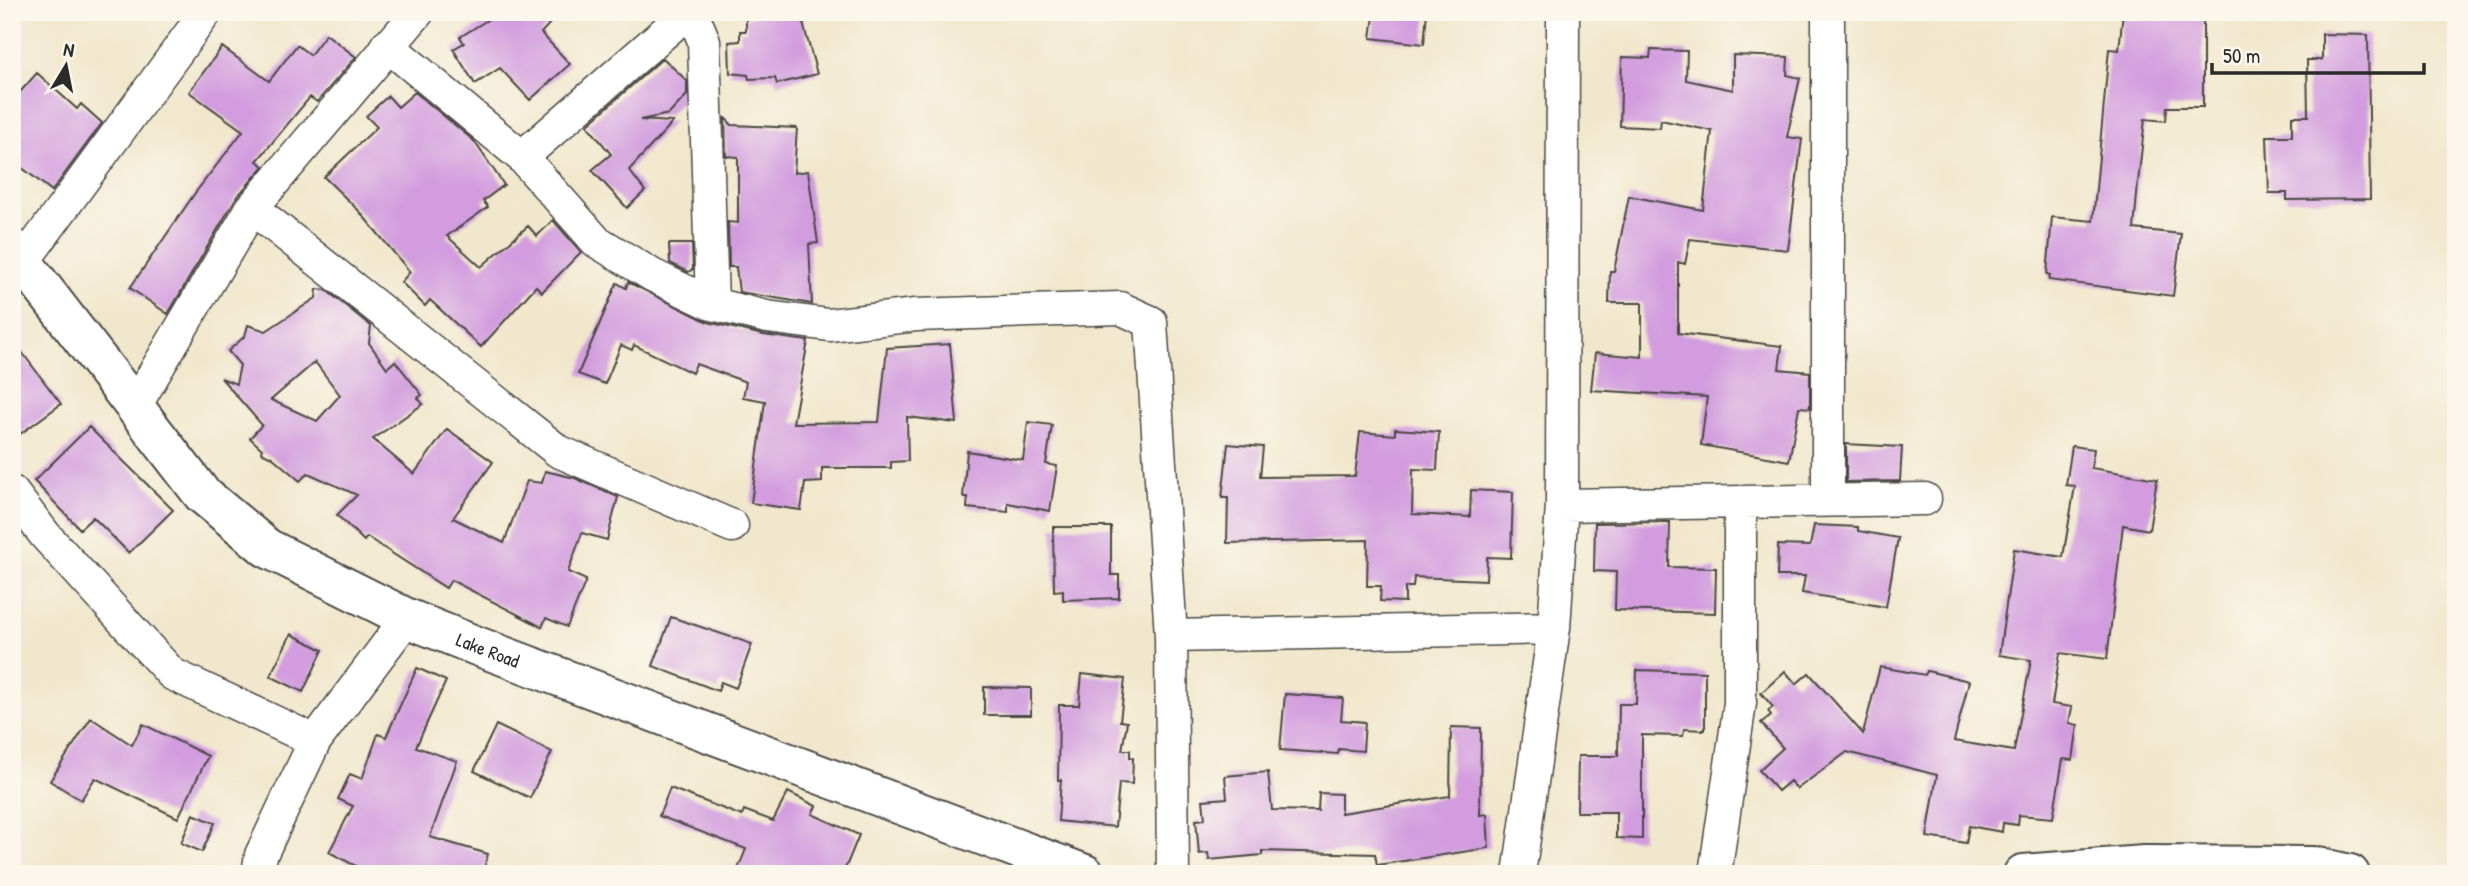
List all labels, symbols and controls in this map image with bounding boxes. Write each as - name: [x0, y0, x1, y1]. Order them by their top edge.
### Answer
- north arrow: [32, 32, 102, 102]
- scale bar: [2212, 32, 2424, 76]
- text: N: [62, 36, 76, 63]
- text: 50 m: [2223, 41, 2260, 70]
- street label: Lake Road: [453, 626, 524, 674]

